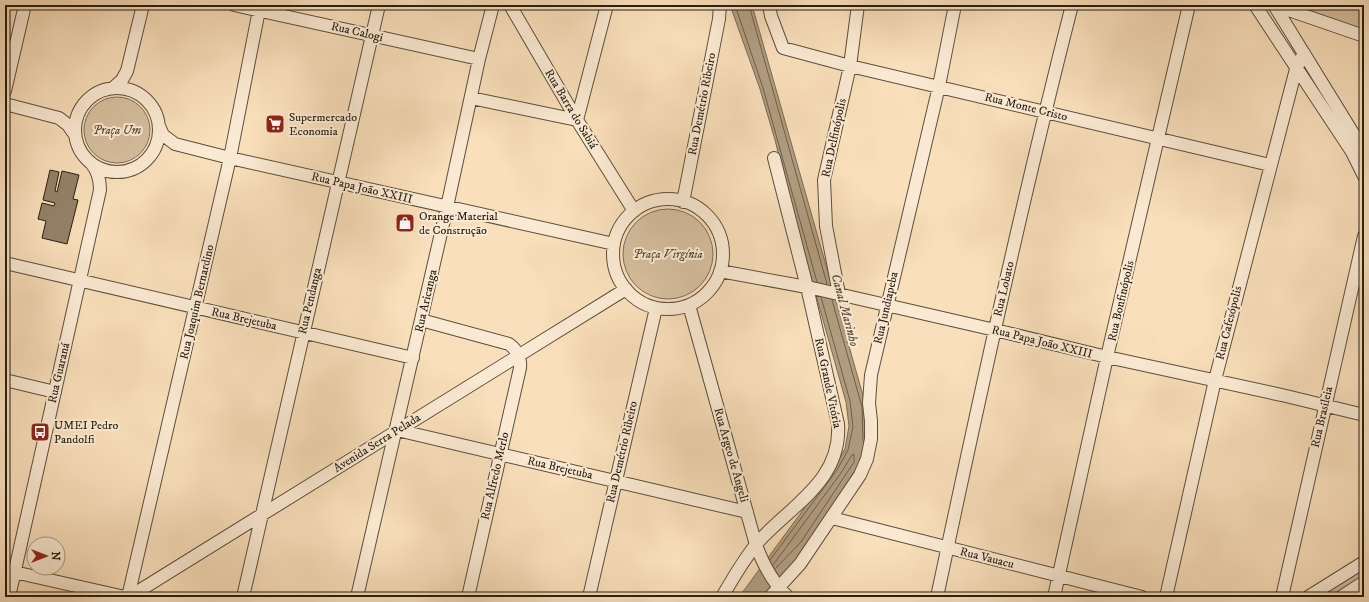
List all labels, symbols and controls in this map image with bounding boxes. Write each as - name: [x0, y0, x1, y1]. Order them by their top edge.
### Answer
- street label: Rua Calogi: [330, 19, 384, 45]
- street label: Rua Demétrio Ribeiro: [685, 51, 719, 157]
- street label: Rua Barra do Sabiá: [541, 66, 601, 152]
- street label: Rua Monte Cristo: [983, 89, 1069, 125]
- street label: Rua Delfinópolis: [818, 97, 850, 179]
- place label: Supermercado Economia: [289, 110, 357, 139]
- supermarket icon: Supermercado Economia: [264, 113, 286, 135]
- park label: Praça Um: [93, 123, 141, 138]
- street label: Rua Papa João XXIII: [310, 169, 414, 207]
- place label: Orange Material de Construção: [419, 209, 498, 238]
- shop icon: Orange Material de Construção: [394, 212, 416, 234]
- street label: Rua Joaquim Bernardino: [176, 243, 218, 361]
- park label: Praça Virgínia: [633, 247, 703, 262]
- street label: Rua Bonfinópolis: [1104, 259, 1138, 343]
- street label: Rua Lobato: [990, 260, 1018, 318]
- street label: Rua Pendanga: [295, 265, 325, 336]
- street label: Rua Aricanga: [411, 267, 441, 334]
- street label: Rua Jundiapeba: [870, 269, 902, 346]
- water label: Canal Marinho: [828, 272, 862, 348]
- street label: Rua Cafesópolis: [1213, 284, 1245, 362]
- street label: Rua Brejetuba: [210, 304, 279, 334]
- street label: Rua Papa João XXIII: [990, 322, 1094, 362]
- street label: Rua Grande Vitória: [811, 336, 845, 430]
- street label: Rua Guaraná: [45, 340, 73, 405]
- street label: Rua Brasileia: [1308, 384, 1337, 449]
- street label: Rua Demétrio Ribeiro: [603, 399, 641, 504]
- street label: Rua Argeo de Angeli: [710, 406, 752, 504]
- street label: Avenida Serra Pelada: [331, 410, 424, 476]
- place label: UMEI Pedro Pandolfi: [54, 418, 118, 447]
- bus stop icon: UMEI Pedro Pandolfi: [29, 421, 51, 443]
- street label: Rua Alfredo Merlo: [478, 430, 512, 521]
- street label: Rua Brejetuba: [526, 453, 595, 483]
- north arrow: [26, 536, 66, 576]
- street label: Rua Vauacu: [958, 544, 1016, 572]
- text: N: [48, 551, 62, 561]

